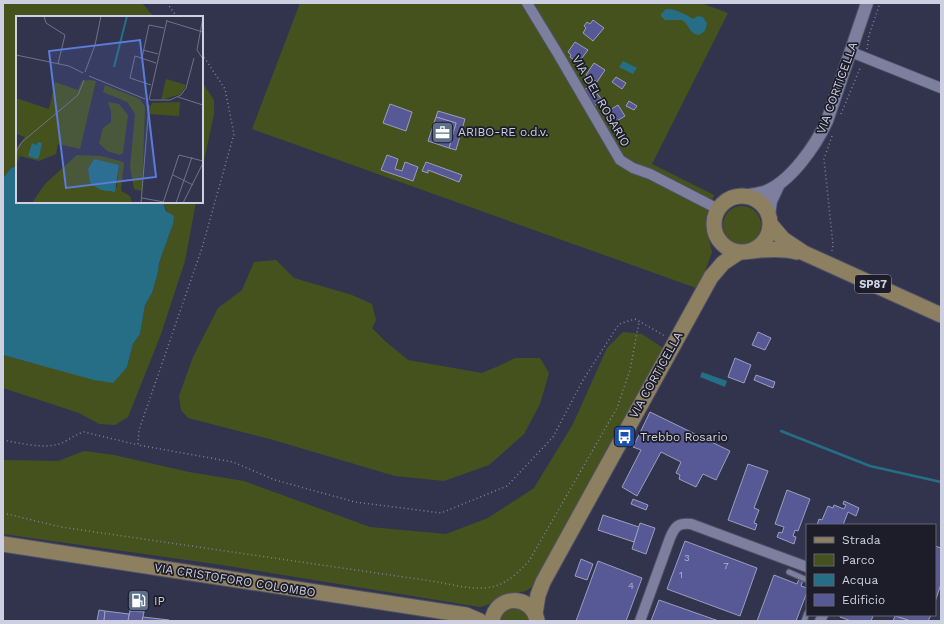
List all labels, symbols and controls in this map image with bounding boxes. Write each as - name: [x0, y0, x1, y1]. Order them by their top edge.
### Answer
- inset map: [16, 16, 203, 203]
- street label: VIA CORTICELLA: [814, 40, 860, 136]
- street label: VIA DEL ROSARIO: [569, 53, 633, 149]
- office icon: ARIBO-RE o.d.v.: [429, 119, 455, 145]
- place label: ARIBO-RE o.d.v.: [458, 125, 548, 139]
- road number: SP87: [855, 275, 891, 293]
- street label: VIA CORTICELLA: [626, 329, 686, 421]
- bus stop icon: Trebbo Rosario: [612, 424, 638, 450]
- place label: Trebbo Rosario: [640, 430, 728, 444]
- legend: [806, 524, 936, 616]
- text: Strada: [842, 533, 881, 547]
- house number: 3: [684, 552, 690, 563]
- text: Parco: [842, 553, 875, 567]
- street label: VIA CRISTOFORO COLOMBO: [153, 560, 317, 600]
- house number: 7: [723, 560, 729, 571]
- house number: 1: [679, 569, 683, 580]
- text: Acqua: [842, 573, 878, 587]
- house number: 4: [628, 580, 634, 591]
- fuel station icon: IP: [125, 588, 151, 614]
- text: Edificio: [842, 593, 885, 607]
- place label: IP: [154, 594, 165, 608]

